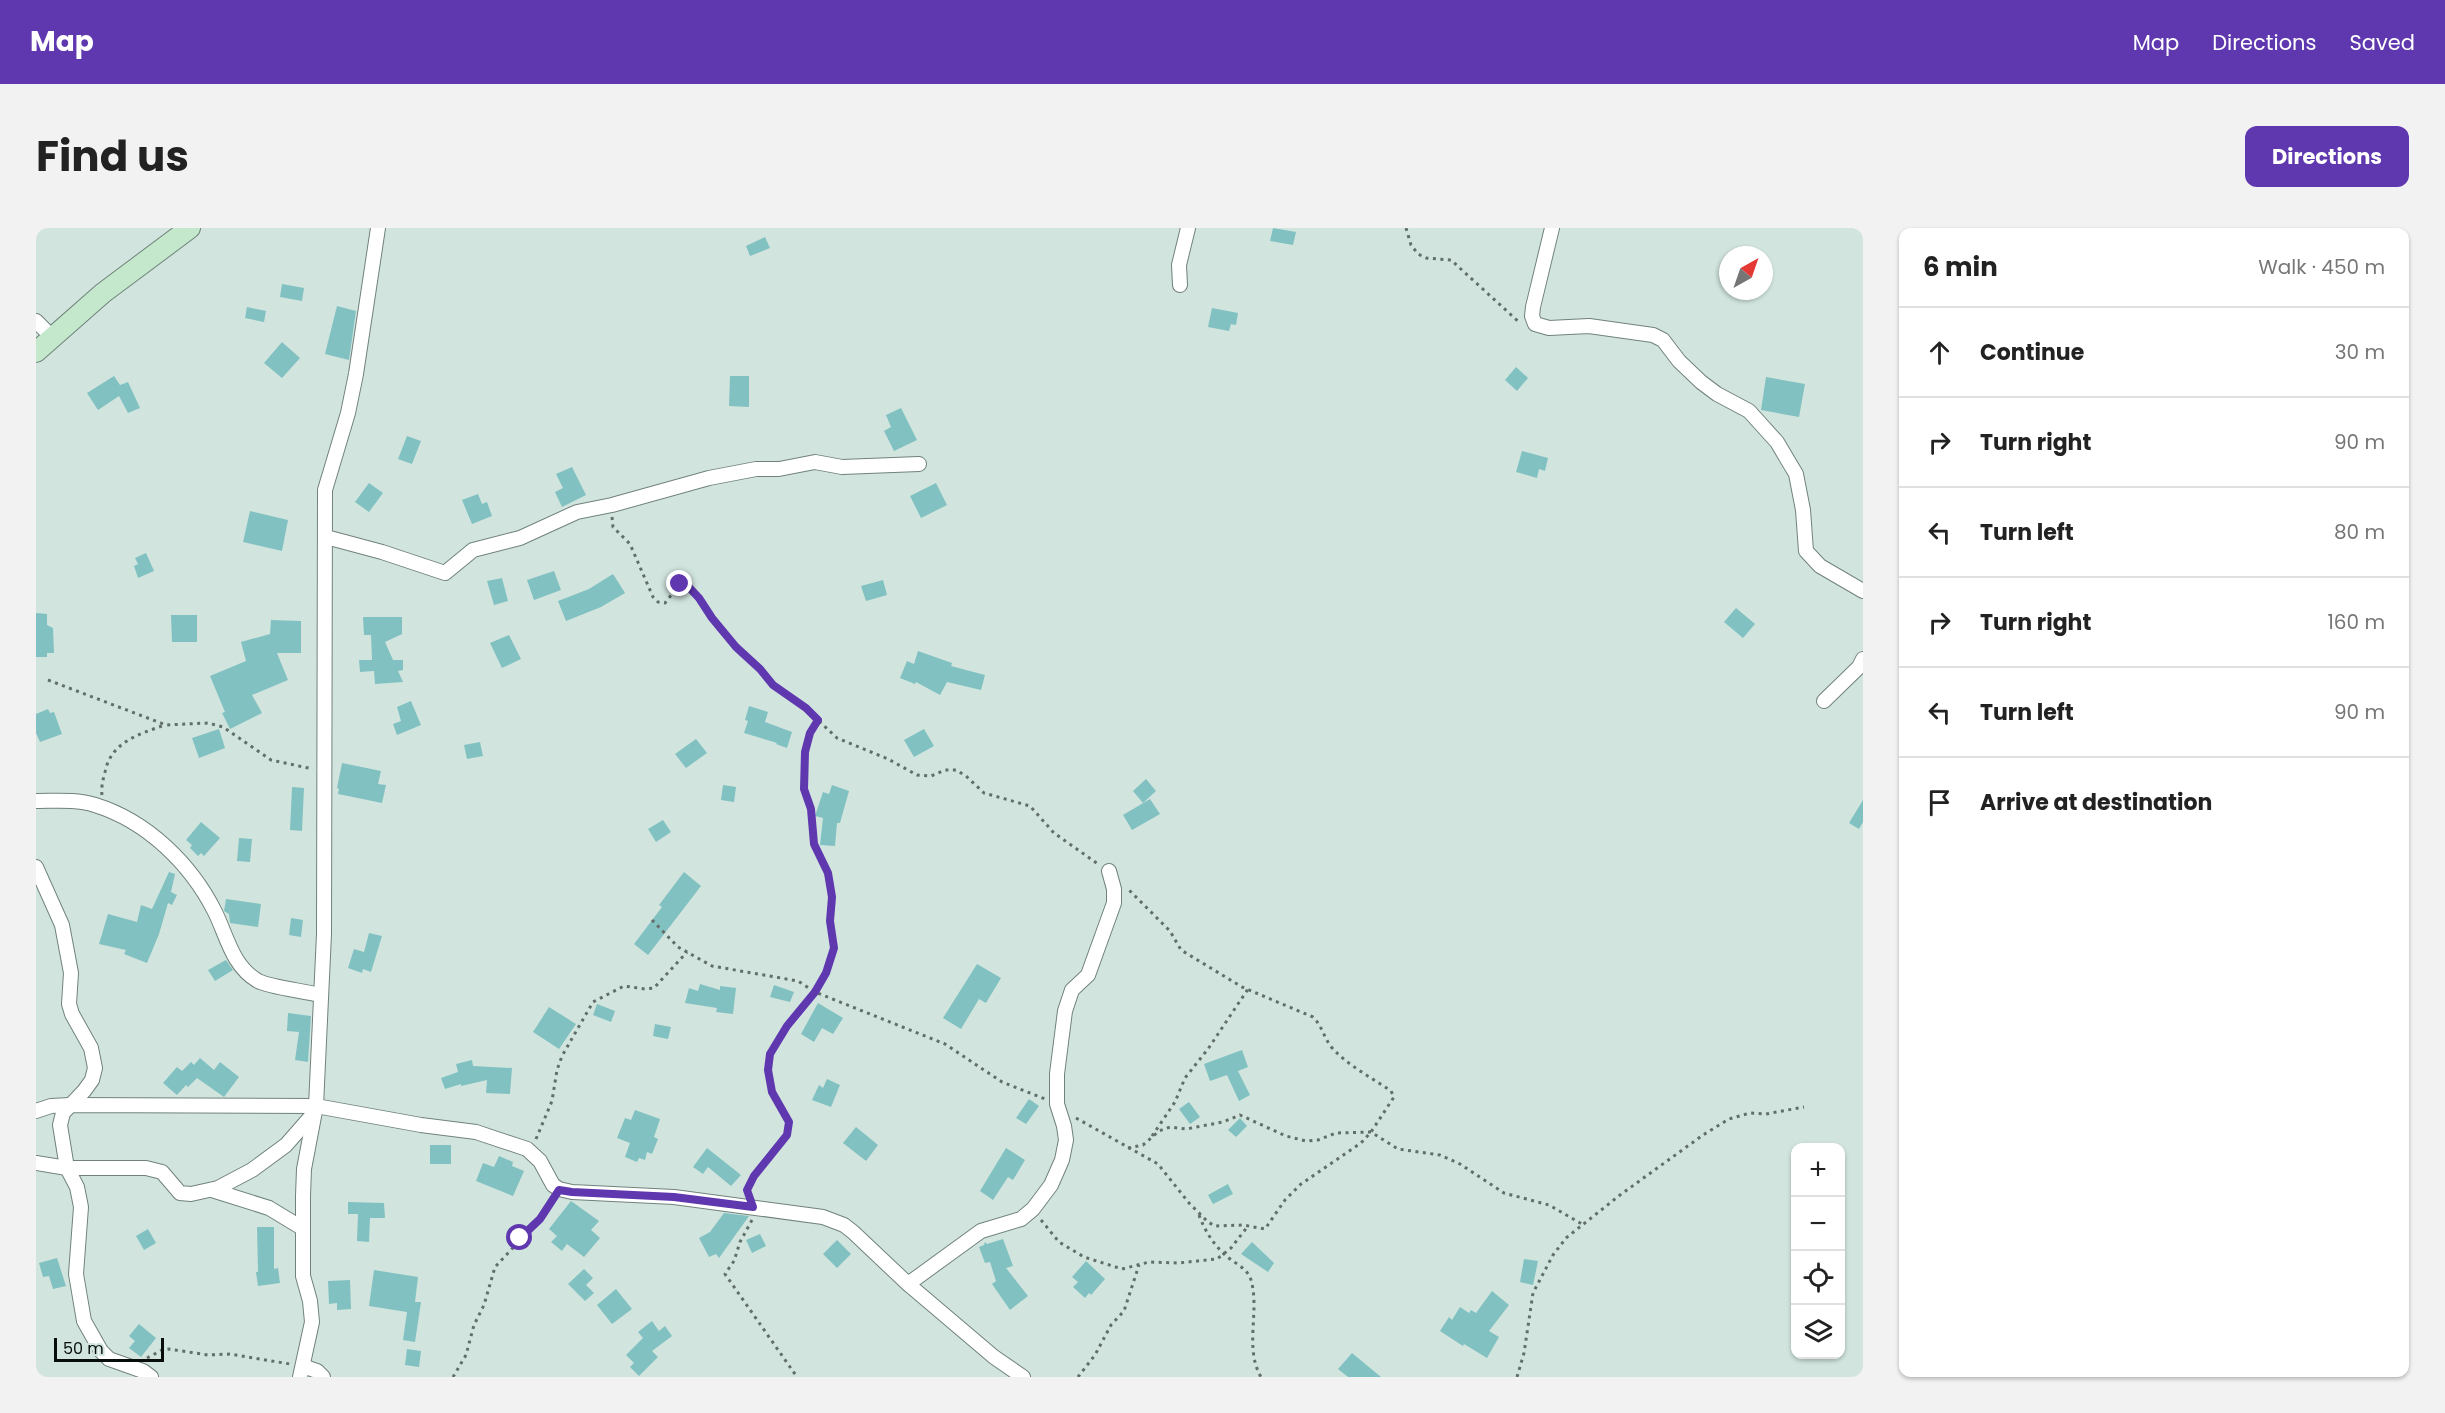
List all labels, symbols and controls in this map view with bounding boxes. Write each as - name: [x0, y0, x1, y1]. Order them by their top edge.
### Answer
- text: Map: [30, 22, 94, 61]
- text: Map: [2133, 28, 2179, 57]
- text: Directions: [2212, 28, 2316, 57]
- text: Saved: [2349, 28, 2415, 57]
- button: Directions: [2245, 126, 2409, 187]
- text: Find us: [36, 127, 189, 186]
- north arrow: [1719, 246, 1773, 300]
- text: 6 min: [1923, 249, 1998, 285]
- text: Walk · 450 m: [2258, 253, 2385, 281]
- icon: ahead: [1923, 336, 1956, 369]
- text: Continue: [1980, 337, 2084, 368]
- text: 30 m: [2335, 338, 2385, 366]
- icon: right: [1923, 426, 1956, 459]
- text: Turn right: [1980, 427, 2091, 458]
- text: 90 m: [2334, 428, 2385, 456]
- icon: left: [1923, 516, 1956, 549]
- text: Turn left: [1980, 517, 2074, 548]
- text: 80 m: [2334, 518, 2385, 546]
- route end: [666, 570, 692, 596]
- icon: right: [1923, 606, 1956, 639]
- text: Turn right: [1980, 607, 2091, 638]
- text: 160 m: [2327, 608, 2385, 636]
- icon: left: [1923, 696, 1956, 729]
- text: Turn left: [1980, 697, 2074, 728]
- text: 90 m: [2334, 698, 2385, 726]
- icon: arrive: [1923, 786, 1956, 819]
- text: Arrive at destination: [1980, 787, 2212, 818]
- map controls: [1791, 1143, 1845, 1359]
- button: +: [1791, 1143, 1845, 1197]
- button: −: [1791, 1197, 1845, 1251]
- route start: [506, 1224, 532, 1250]
- button: locate: [1791, 1251, 1845, 1305]
- button: layers: [1791, 1305, 1845, 1359]
- scale bar: [54, 1335, 164, 1362]
- text: 50 m: [63, 1337, 104, 1360]

